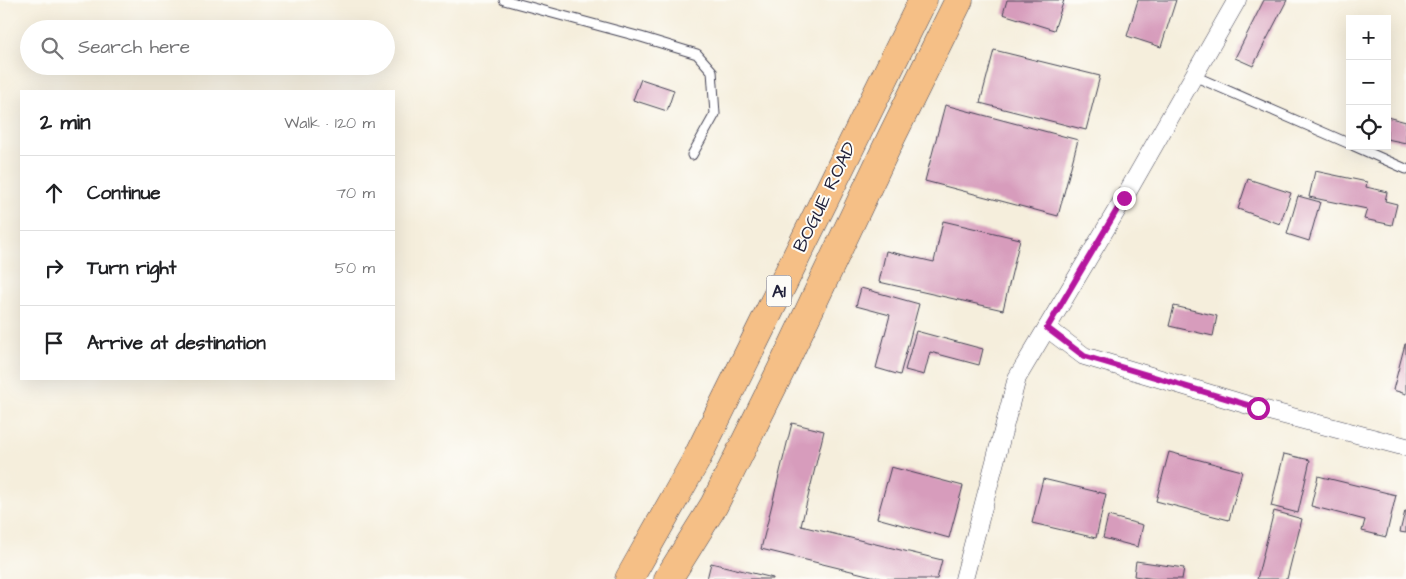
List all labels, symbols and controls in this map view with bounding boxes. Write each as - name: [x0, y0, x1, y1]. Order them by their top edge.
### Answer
- map controls: [1346, 15, 1391, 150]
- button: +: [1346, 15, 1391, 60]
- search box: [20, 20, 395, 75]
- icon: search: [38, 34, 66, 62]
- text: Search here: [78, 34, 190, 61]
- button: −: [1346, 60, 1391, 105]
- button: locate: [1346, 105, 1391, 150]
- text: 2 min: [40, 108, 90, 137]
- text: Walk · 120 m: [284, 112, 375, 134]
- street label: BOGUE ROAD: [787, 137, 863, 257]
- icon: ahead: [40, 179, 68, 207]
- text: Continue: [87, 180, 161, 207]
- text: 70 m: [336, 182, 375, 204]
- route end: [1113, 187, 1136, 210]
- icon: right: [40, 254, 68, 282]
- text: Turn right: [87, 255, 176, 282]
- text: 50 m: [335, 257, 375, 279]
- road number: A1: [766, 276, 792, 306]
- icon: arrive: [40, 329, 68, 357]
- text: Arrive at destination: [87, 330, 266, 357]
- route start: [1247, 397, 1270, 420]

